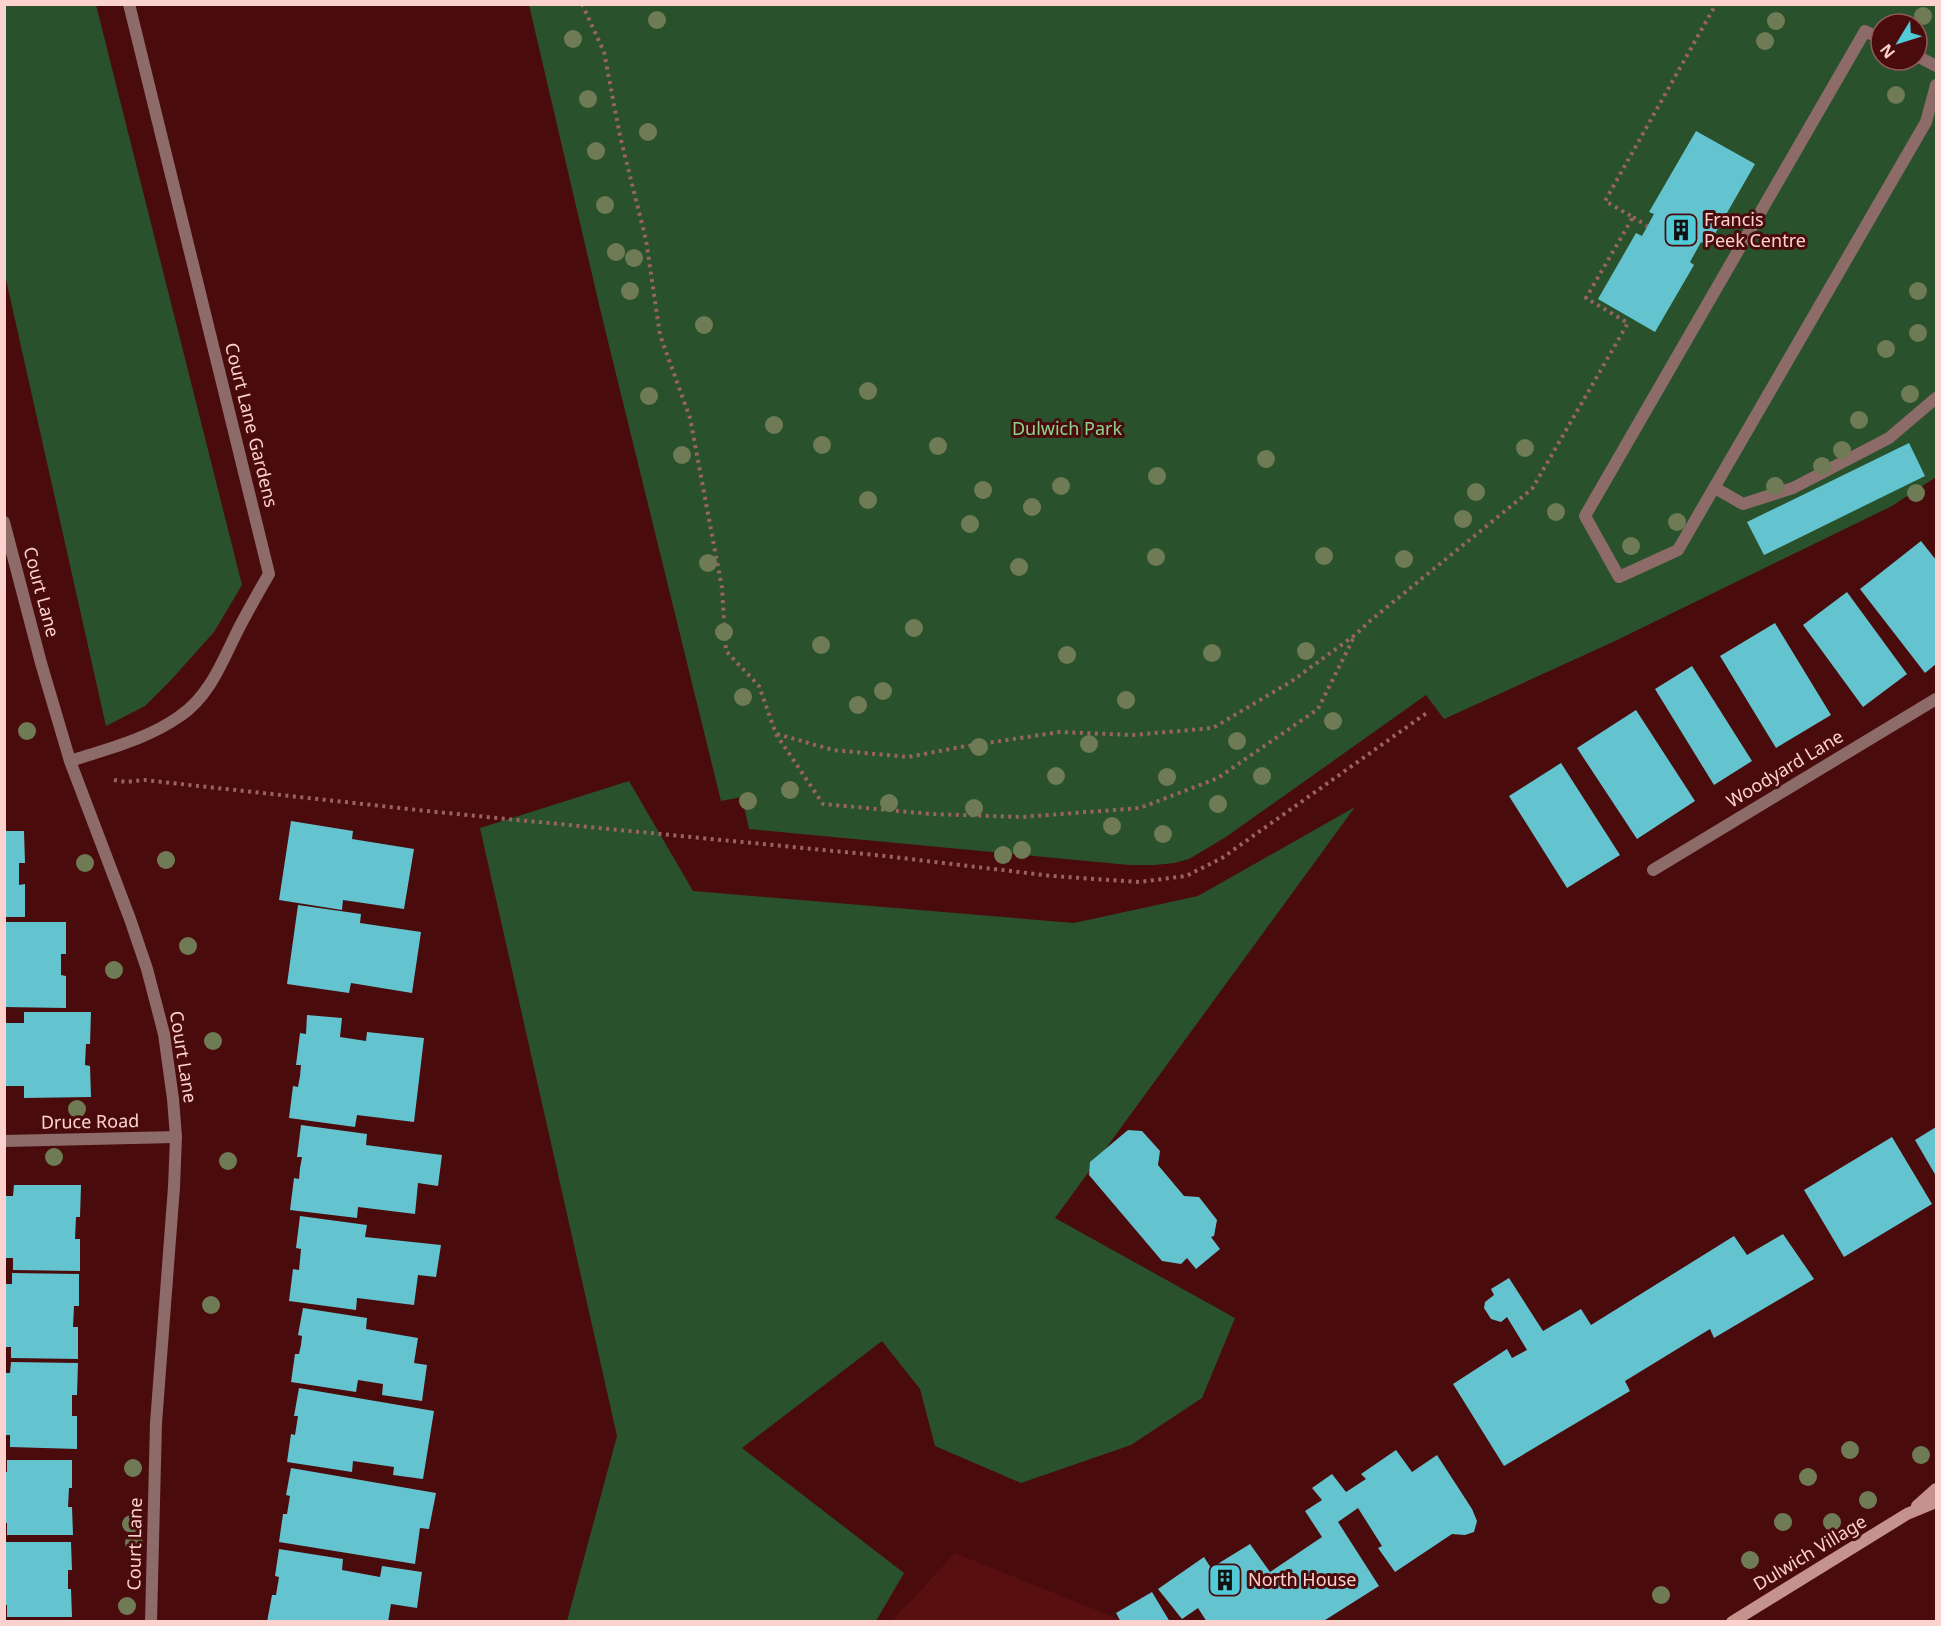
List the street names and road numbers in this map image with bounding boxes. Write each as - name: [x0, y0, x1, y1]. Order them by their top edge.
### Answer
- street label: Court Lane Gardens: [220, 340, 284, 510]
- street label: Court Lane: [18, 544, 66, 640]
- street label: Woodyard Lane: [1722, 724, 1847, 812]
- street label: Court Lane: [165, 1009, 203, 1105]
- street label: Druce Road: [41, 1108, 139, 1134]
- street label: Court Lane: [121, 1497, 147, 1591]
- street label: Dulwich Village: [1748, 1509, 1871, 1595]

